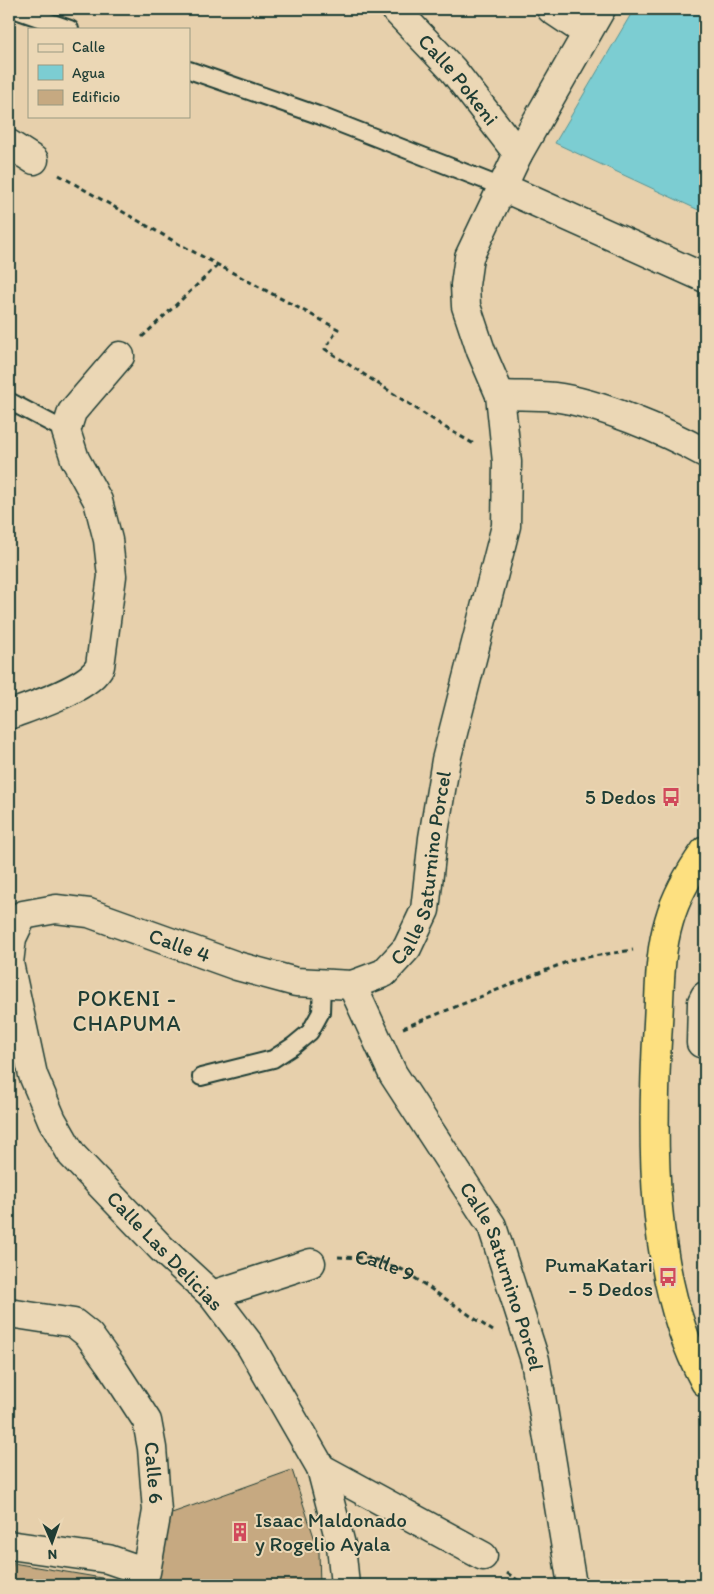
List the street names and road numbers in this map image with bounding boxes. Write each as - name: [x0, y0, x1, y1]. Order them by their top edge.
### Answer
- street label: Calle Pokeni: [413, 28, 504, 130]
- street label: Calle Saturnino Porcel: [384, 769, 456, 970]
- street label: Calle 4: [146, 922, 214, 968]
- street label: Calle Saturnino Porcel: [455, 1177, 550, 1373]
- street label: Calle Las Delicias: [102, 1185, 229, 1316]
- street label: Calle 9: [355, 1245, 420, 1287]
- street label: Calle 6: [140, 1441, 169, 1505]

